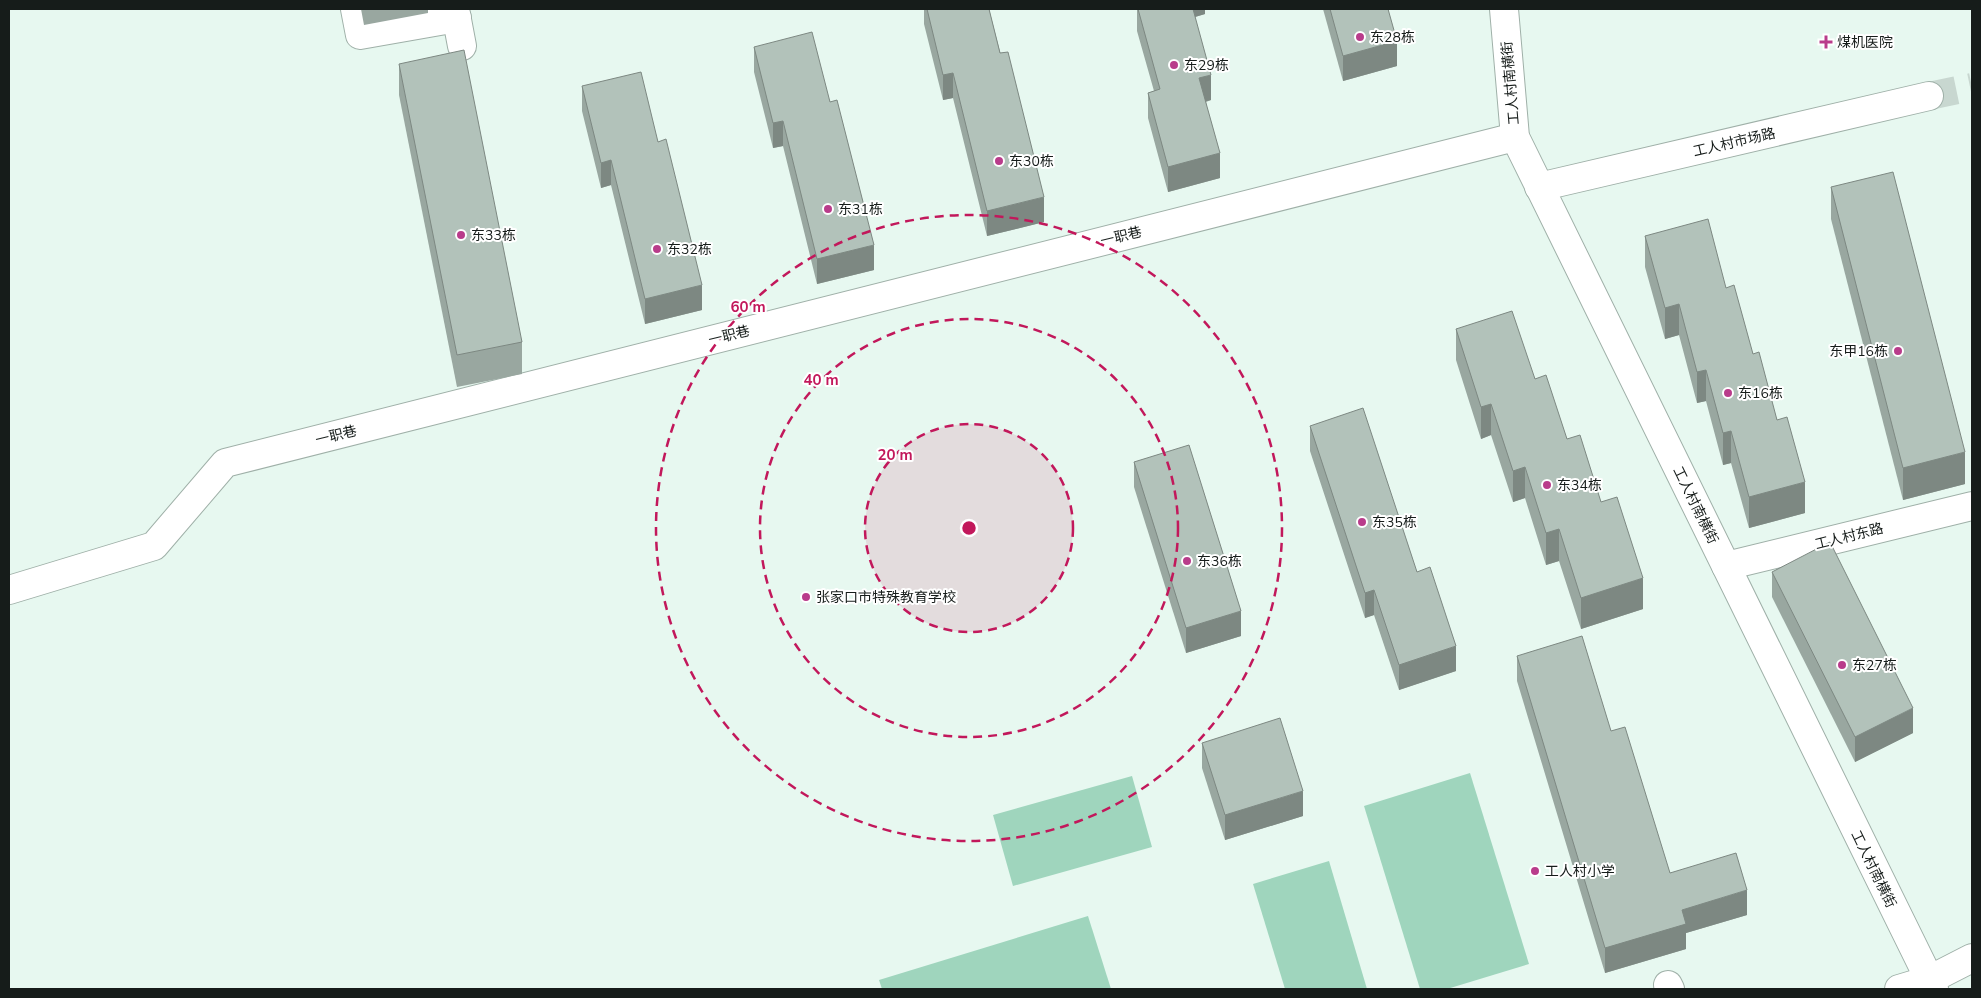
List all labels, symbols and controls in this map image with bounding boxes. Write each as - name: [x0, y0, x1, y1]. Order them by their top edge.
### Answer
- place label: 东28栋: [1370, 28, 1415, 47]
- marker: 东28栋: [1354, 31, 1366, 43]
- place label: 煤机医院: [1837, 33, 1893, 52]
- marker: 煤机医院: [1819, 35, 1833, 49]
- street label: 工人村南横街: [1497, 40, 1524, 126]
- place label: 东29栋: [1184, 56, 1229, 75]
- marker: 东29栋: [1168, 59, 1180, 71]
- street label: 工人村市场路: [1691, 124, 1777, 161]
- place label: 东30栋: [1009, 152, 1054, 171]
- marker: 东30栋: [993, 155, 1005, 167]
- place label: 东31栋: [838, 200, 883, 219]
- marker: 东31栋: [822, 203, 834, 215]
- street label: 一职巷: [1098, 222, 1144, 251]
- place label: 东33栋: [471, 226, 516, 245]
- marker: 东33栋: [455, 229, 467, 241]
- place label: 东32栋: [667, 240, 712, 259]
- marker: 东32栋: [651, 243, 663, 255]
- text: 60 m: [730, 297, 766, 317]
- street label: 一职巷: [706, 321, 752, 350]
- place label: 东甲16栋: [1829, 342, 1888, 361]
- marker: 东甲16栋: [1892, 345, 1904, 357]
- text: 40 m: [803, 370, 839, 390]
- place label: 东16栋: [1738, 384, 1783, 403]
- marker: 东16栋: [1722, 387, 1734, 399]
- street label: 一职巷: [313, 421, 359, 450]
- text: 20 m: [877, 445, 913, 465]
- street label: 工人村南横街: [1669, 463, 1723, 547]
- place label: 东34栋: [1557, 476, 1602, 495]
- marker: 东34栋: [1541, 479, 1553, 491]
- place label: 东35栋: [1372, 513, 1417, 532]
- marker: 东35栋: [1356, 516, 1368, 528]
- centre of rings: [960, 519, 978, 537]
- street label: 工人村东路: [1813, 519, 1885, 554]
- place label: 东36栋: [1197, 552, 1242, 571]
- marker: 东36栋: [1181, 555, 1193, 567]
- place label: 张家口市特殊教育学校: [816, 588, 956, 607]
- marker: 张家口市特殊教育学校: [800, 591, 812, 603]
- place label: 东27栋: [1852, 656, 1897, 675]
- marker: 东27栋: [1836, 659, 1848, 671]
- street label: 工人村南横街: [1847, 827, 1901, 911]
- place label: 工人村小学: [1545, 862, 1615, 881]
- marker: 工人村小学: [1529, 865, 1541, 877]

